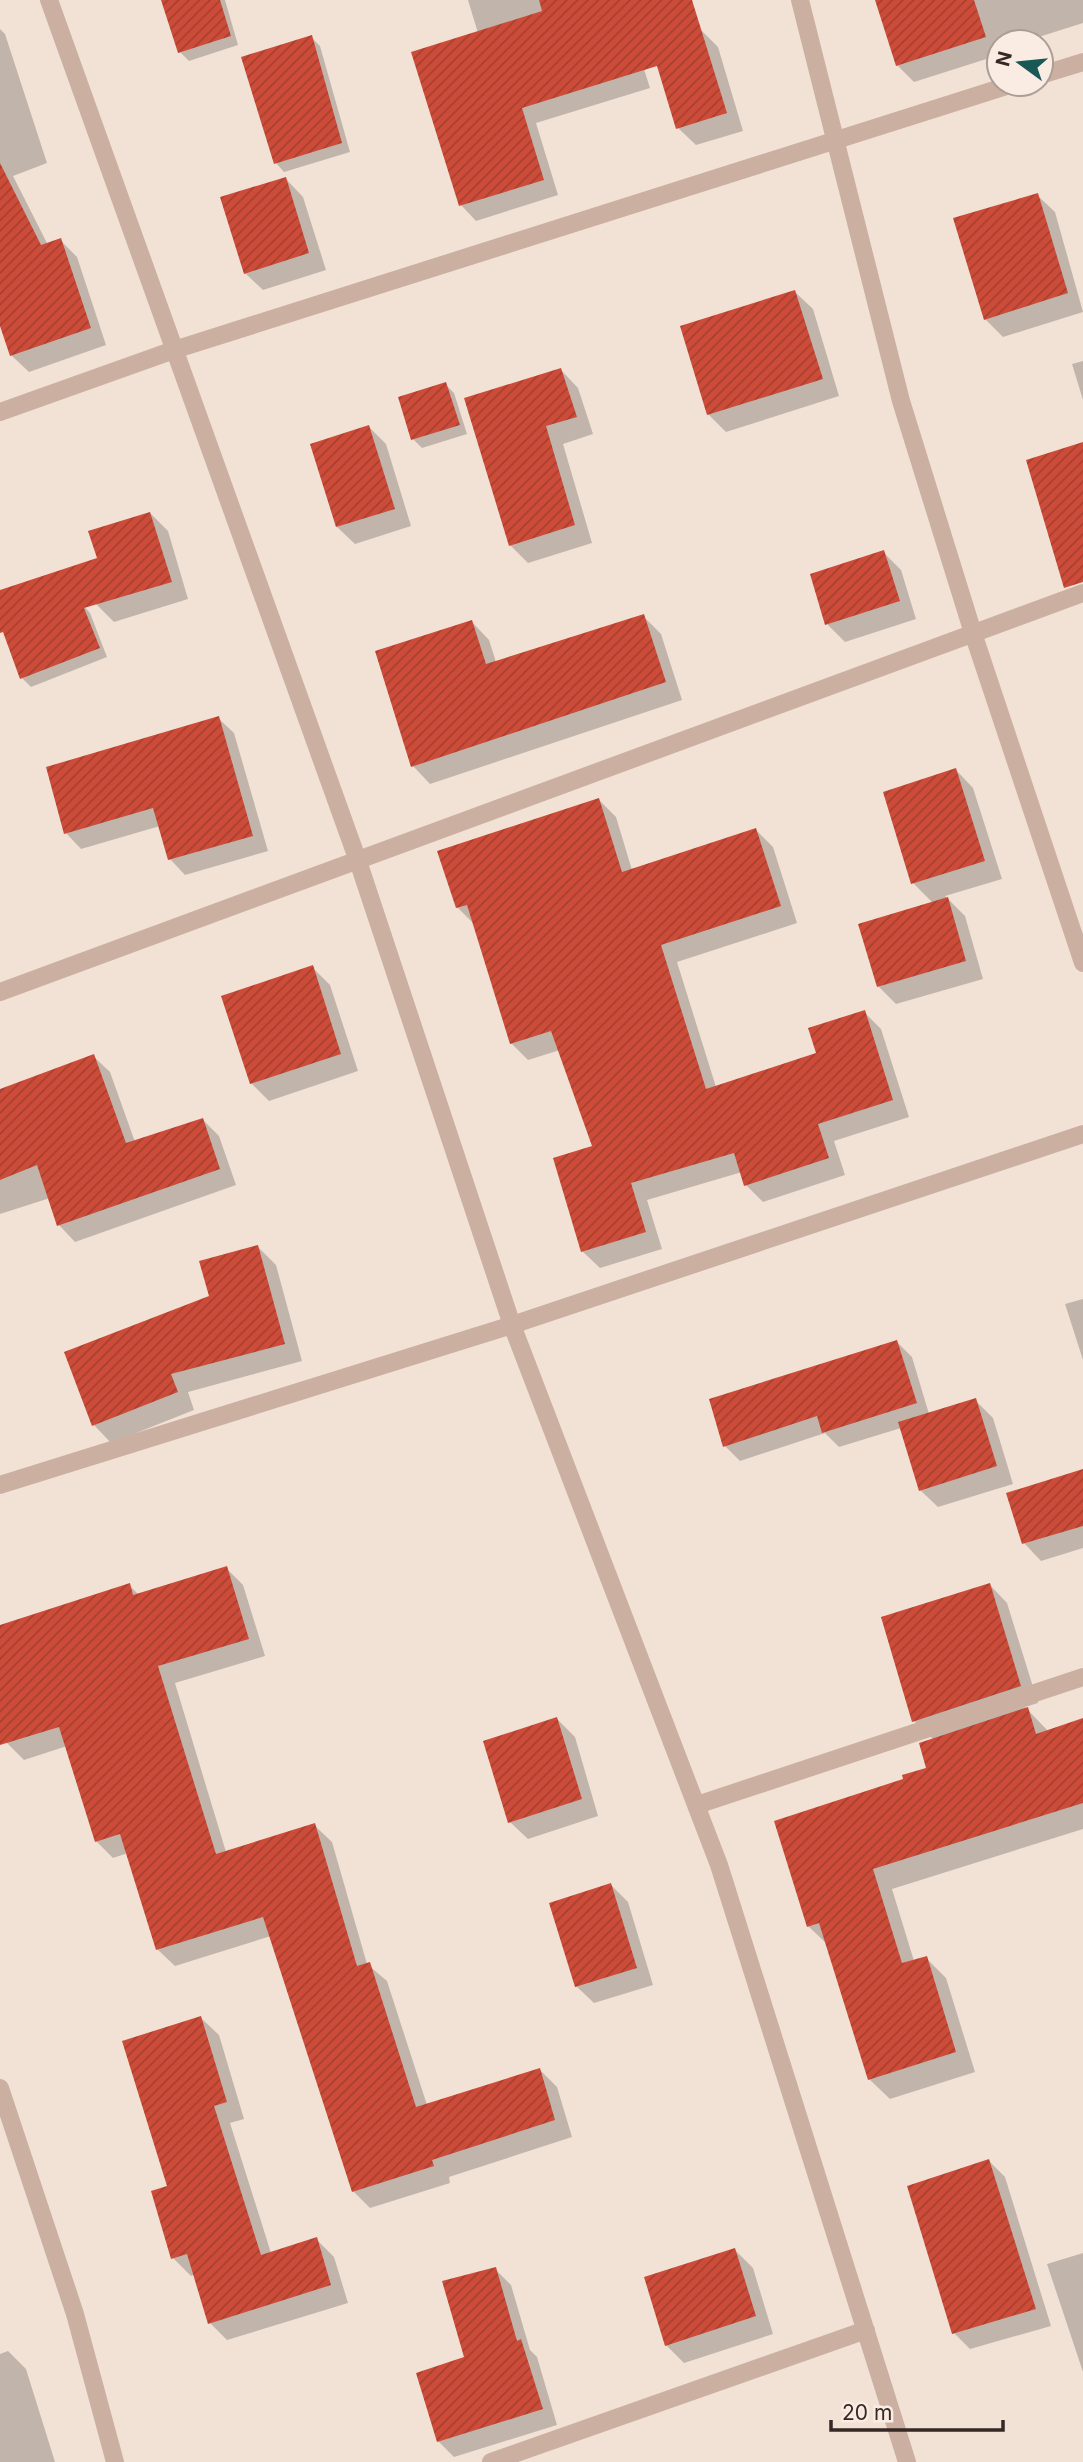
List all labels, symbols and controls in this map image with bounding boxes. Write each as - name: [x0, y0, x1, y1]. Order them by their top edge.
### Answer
- north arrow: [985, 28, 1055, 98]
- text: N: [991, 49, 1017, 69]
- scale bar: [831, 2388, 1002, 2432]
- text: 20 m: [842, 2400, 892, 2425]

